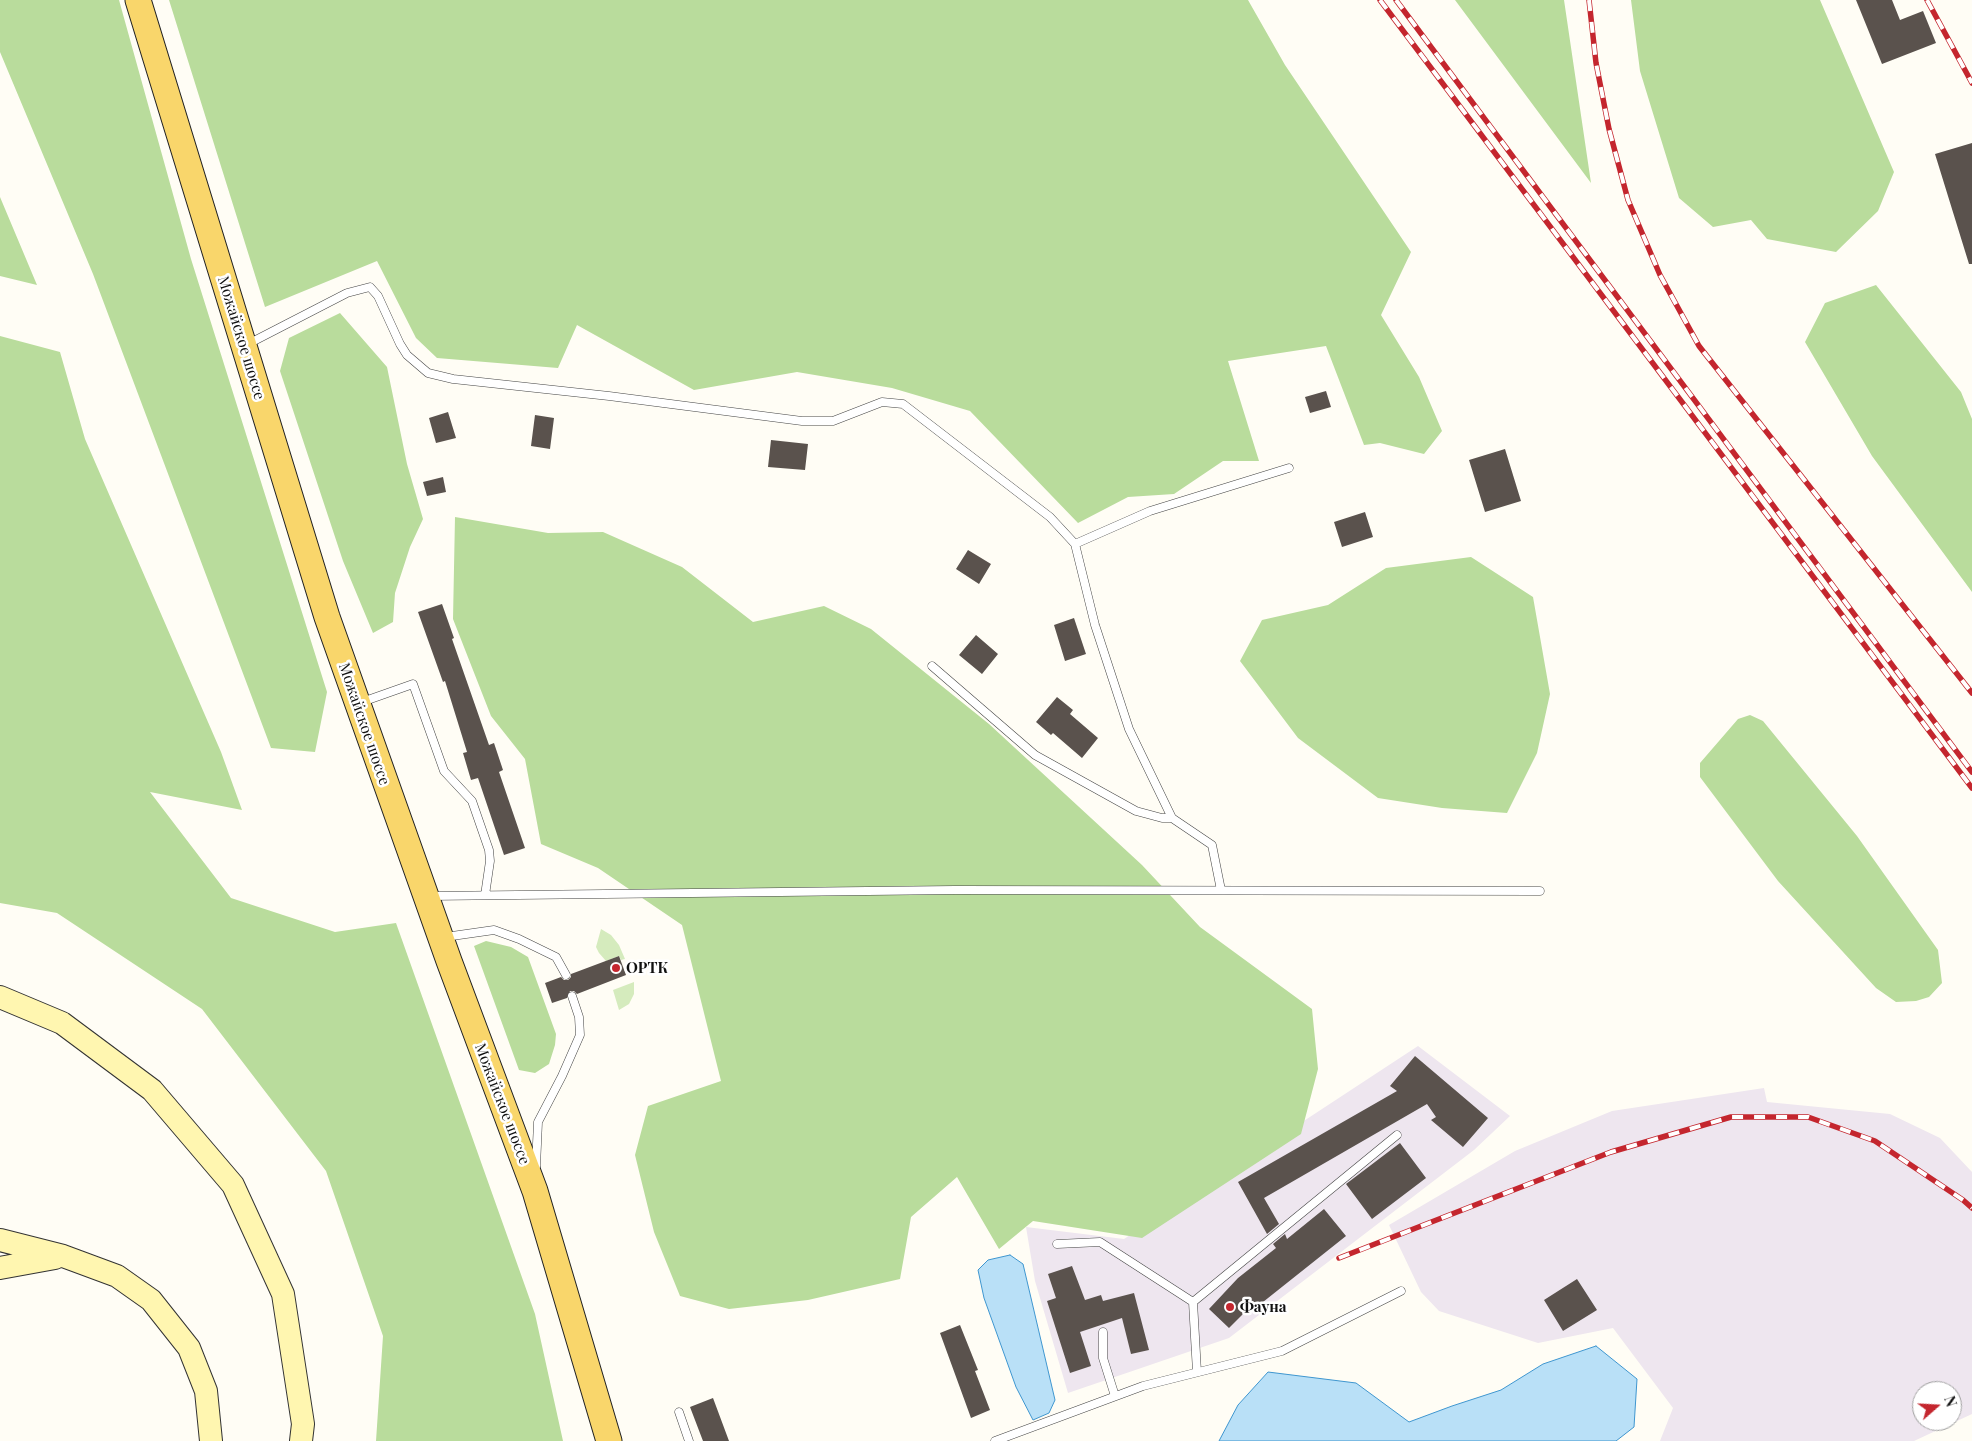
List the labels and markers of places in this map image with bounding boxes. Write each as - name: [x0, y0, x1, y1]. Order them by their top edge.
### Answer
- place label: ОРТК: [626, 959, 668, 977]
- marker: ОРТК: [610, 962, 622, 974]
- place label: Фауна: [1240, 1298, 1287, 1316]
- marker: Фауна: [1224, 1301, 1236, 1313]

